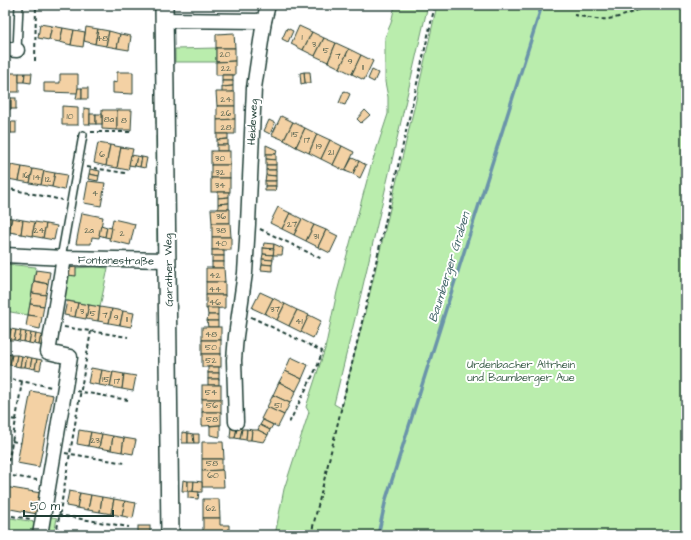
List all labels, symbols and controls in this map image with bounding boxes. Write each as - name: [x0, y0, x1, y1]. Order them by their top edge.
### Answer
- house number: 1: [301, 31, 303, 44]
- house number: 48: [96, 32, 108, 45]
- house number: 3: [312, 38, 317, 51]
- house number: 5: [323, 44, 330, 57]
- house number: 20: [220, 48, 231, 61]
- house number: 7: [335, 50, 341, 63]
- house number: 9: [347, 55, 353, 68]
- house number: 11: [362, 61, 364, 74]
- house number: 22: [221, 62, 232, 75]
- house number: 24: [220, 93, 232, 106]
- street label: Heideweg: [244, 98, 262, 146]
- house number: 26: [221, 107, 232, 120]
- house number: 10: [67, 110, 74, 123]
- house number: 8a: [104, 113, 115, 126]
- house number: 8: [121, 114, 127, 127]
- house number: 28: [221, 121, 232, 134]
- house number: 15: [291, 128, 299, 141]
- house number: 17: [304, 134, 311, 147]
- house number: 19: [316, 140, 322, 153]
- house number: 21: [328, 146, 334, 159]
- house number: 6: [99, 148, 105, 161]
- house number: 30: [215, 152, 225, 165]
- house number: 32: [215, 166, 226, 179]
- house number: 16: [23, 169, 30, 182]
- house number: 14: [33, 171, 41, 184]
- house number: 12: [45, 173, 52, 186]
- house number: 34: [215, 179, 225, 192]
- house number: 4: [92, 187, 98, 200]
- water label: Baumberger Graben: [425, 209, 476, 325]
- house number: 36: [216, 210, 226, 223]
- house number: 27: [287, 218, 298, 231]
- house number: 24: [33, 224, 45, 237]
- house number: 2a: [84, 224, 94, 237]
- house number: 38: [216, 224, 226, 237]
- house number: 2: [119, 227, 125, 240]
- house number: 31: [313, 230, 319, 243]
- street label: Garather Weg: [160, 233, 178, 307]
- house number: 40: [215, 237, 227, 250]
- street label: Fontanestraße: [78, 252, 154, 269]
- house number: 42: [209, 269, 221, 282]
- house number: 44: [209, 283, 221, 296]
- house number: 46: [209, 296, 221, 309]
- house number: 1: [70, 303, 72, 316]
- house number: 37: [270, 303, 281, 316]
- house number: 3: [80, 305, 85, 318]
- house number: 5: [90, 307, 97, 320]
- house number: 7: [102, 309, 108, 322]
- house number: 9: [113, 311, 119, 324]
- house number: 11: [126, 313, 128, 326]
- house number: 41: [295, 315, 303, 328]
- house number: 48: [205, 328, 217, 341]
- house number: 50: [205, 341, 217, 354]
- house number: 52: [205, 354, 218, 367]
- park label: Urdenbacher Altrhein und Baumberger Aue: [467, 357, 575, 386]
- house number: 15: [102, 373, 110, 386]
- house number: 17: [114, 375, 121, 388]
- house number: 54: [205, 386, 217, 399]
- house number: 56: [206, 399, 218, 412]
- house number: 51: [274, 399, 282, 412]
- house number: 58: [206, 413, 218, 426]
- house number: 23: [90, 434, 100, 447]
- house number: 58: [206, 457, 218, 470]
- house number: 60: [207, 469, 219, 482]
- scale bar: [24, 492, 113, 518]
- text: 50 m: [30, 498, 61, 515]
- house number: 62: [206, 502, 217, 515]

